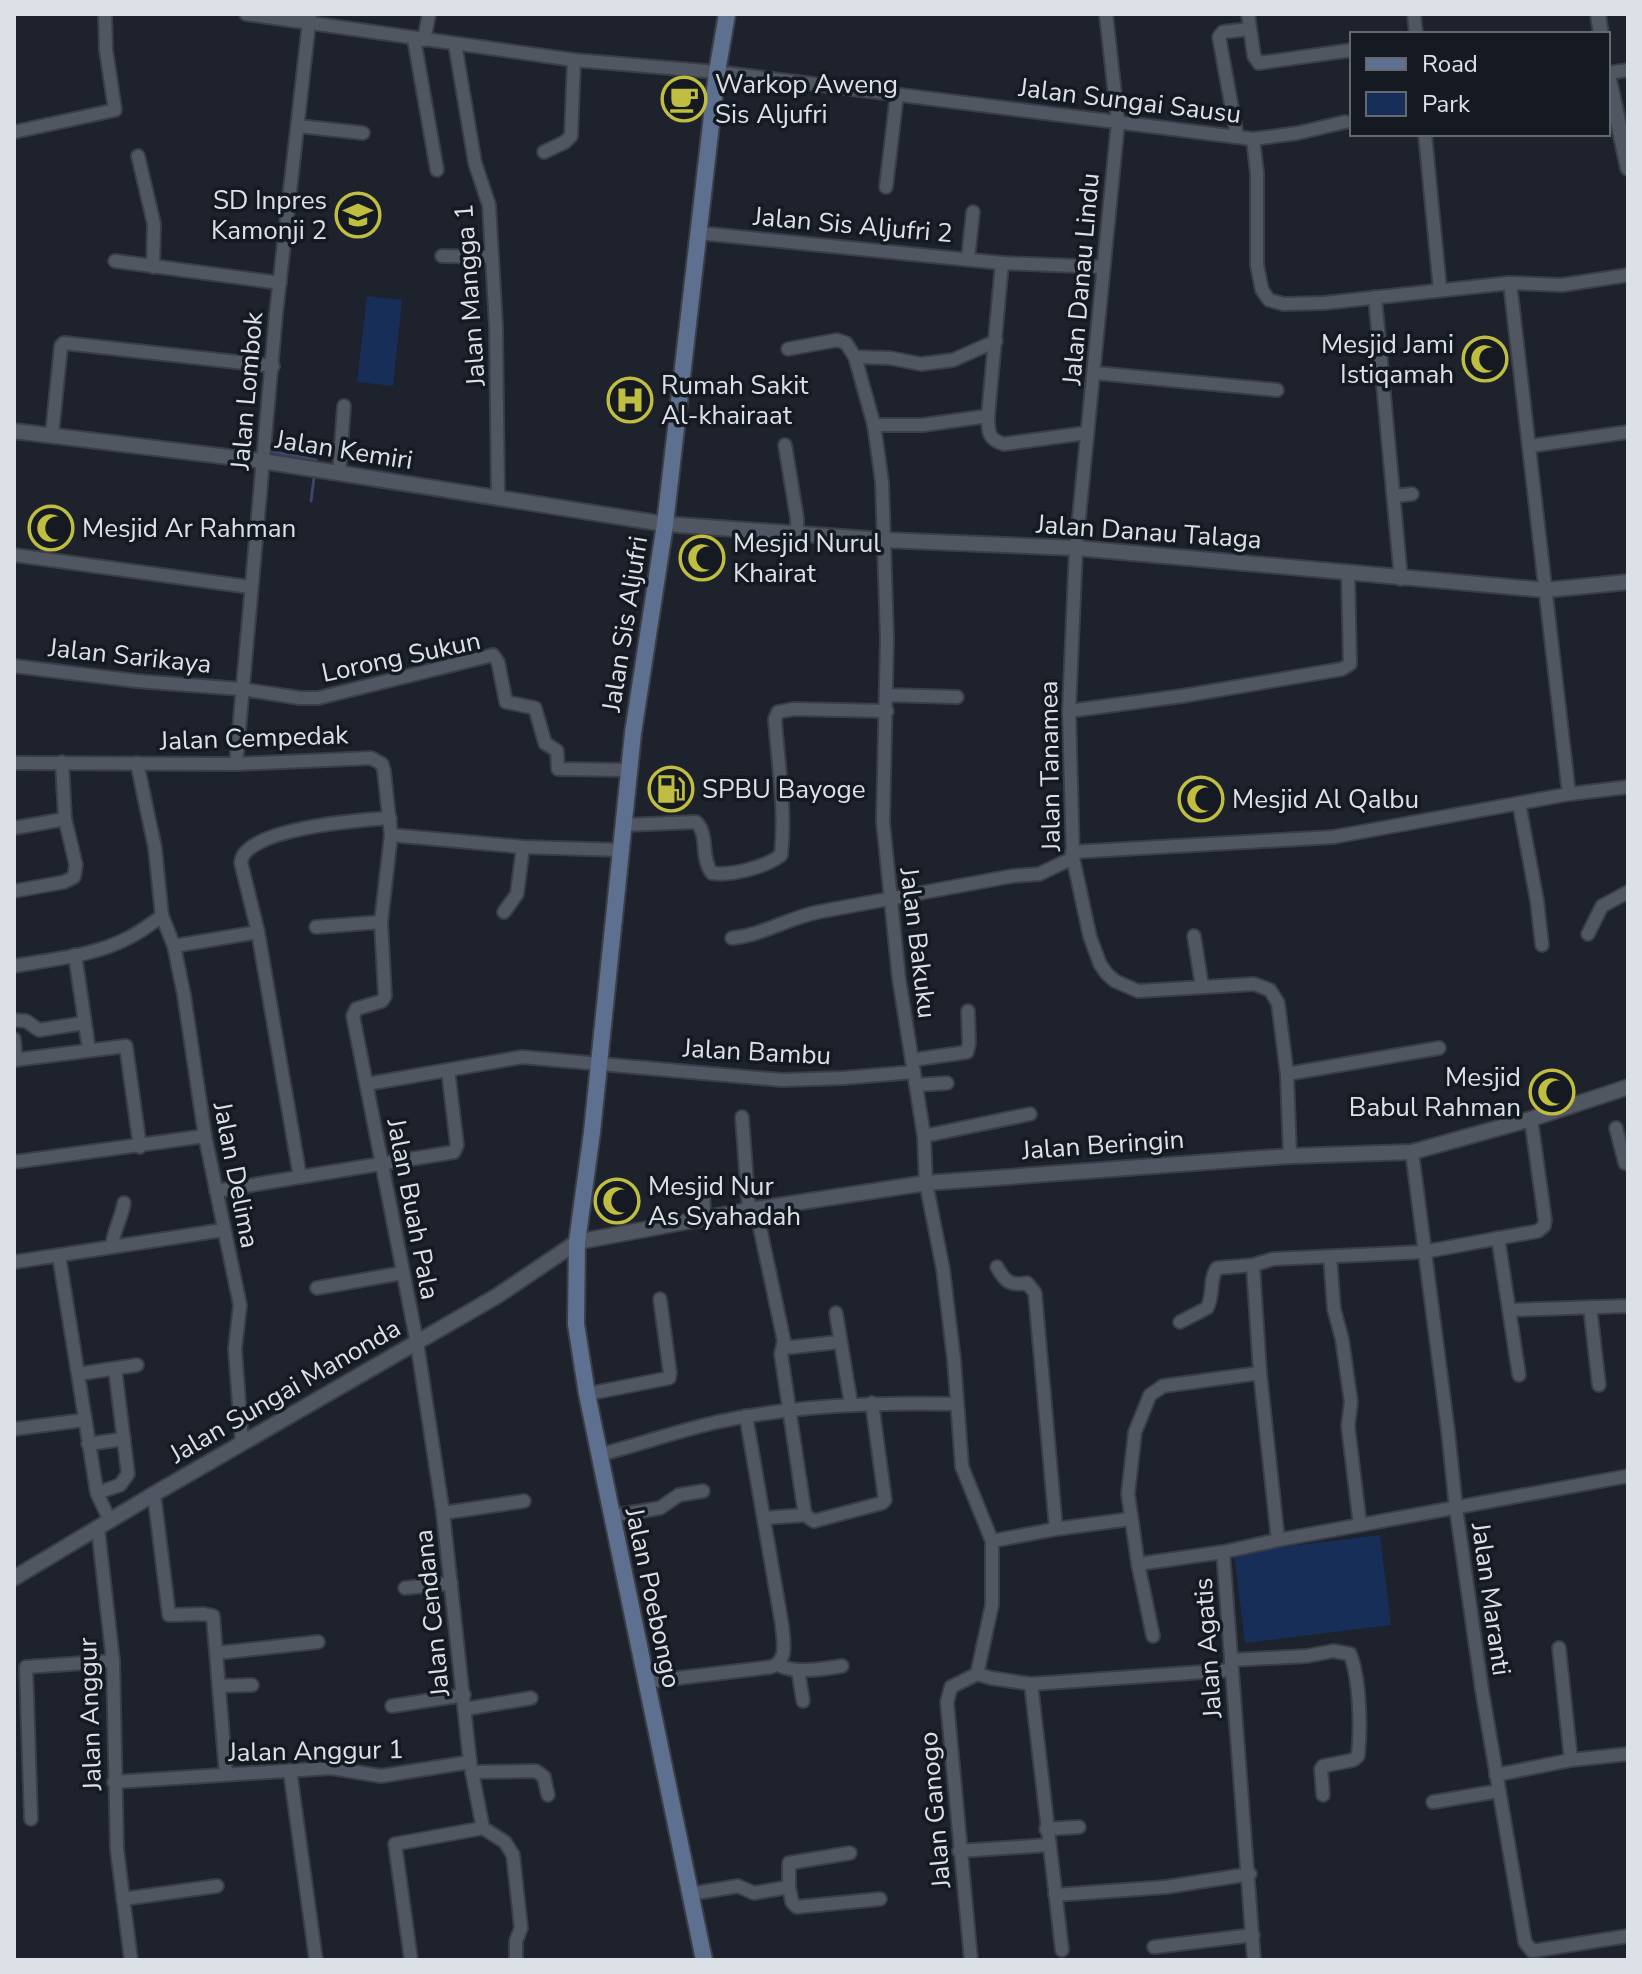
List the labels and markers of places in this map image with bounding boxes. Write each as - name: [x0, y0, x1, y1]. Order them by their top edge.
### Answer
- place label: Warkop Aweng Sis Aljufri: [715, 67, 898, 132]
- cafe icon: Warkop Aweng Sis Aljufri: [660, 75, 708, 123]
- place label: SD Inpres Kamonji 2: [211, 183, 327, 248]
- school or university icon: SD Inpres Kamonji 2: [334, 191, 382, 239]
- place label: Mesjid Jami Istiqamah: [1321, 327, 1454, 392]
- mosque icon: Mesjid Jami Istiqamah: [1461, 335, 1509, 383]
- place label: Rumah Sakit Al-khairaat: [661, 368, 809, 433]
- hospital icon: Rumah Sakit Al-khairaat: [606, 376, 654, 424]
- mosque icon: Mesjid Ar Rahman: [27, 504, 75, 552]
- place label: Mesjid Ar Rahman: [82, 511, 296, 546]
- place label: Mesjid Nurul Khairat: [733, 526, 881, 591]
- mosque icon: Mesjid Nurul Khairat: [678, 534, 726, 582]
- fuel station icon: SPBU Bayoge: [647, 765, 695, 813]
- place label: SPBU Bayoge: [702, 772, 866, 807]
- mosque icon: Mesjid Al Qalbu: [1177, 775, 1225, 823]
- place label: Mesjid Al Qalbu: [1232, 782, 1419, 817]
- place label: Mesjid Babul Rahman: [1349, 1060, 1521, 1125]
- mosque icon: Mesjid Babul Rahman: [1528, 1068, 1576, 1116]
- place label: Mesjid Nur As Syahadah: [648, 1169, 801, 1234]
- mosque icon: Mesjid Nur As Syahadah: [593, 1177, 641, 1225]

